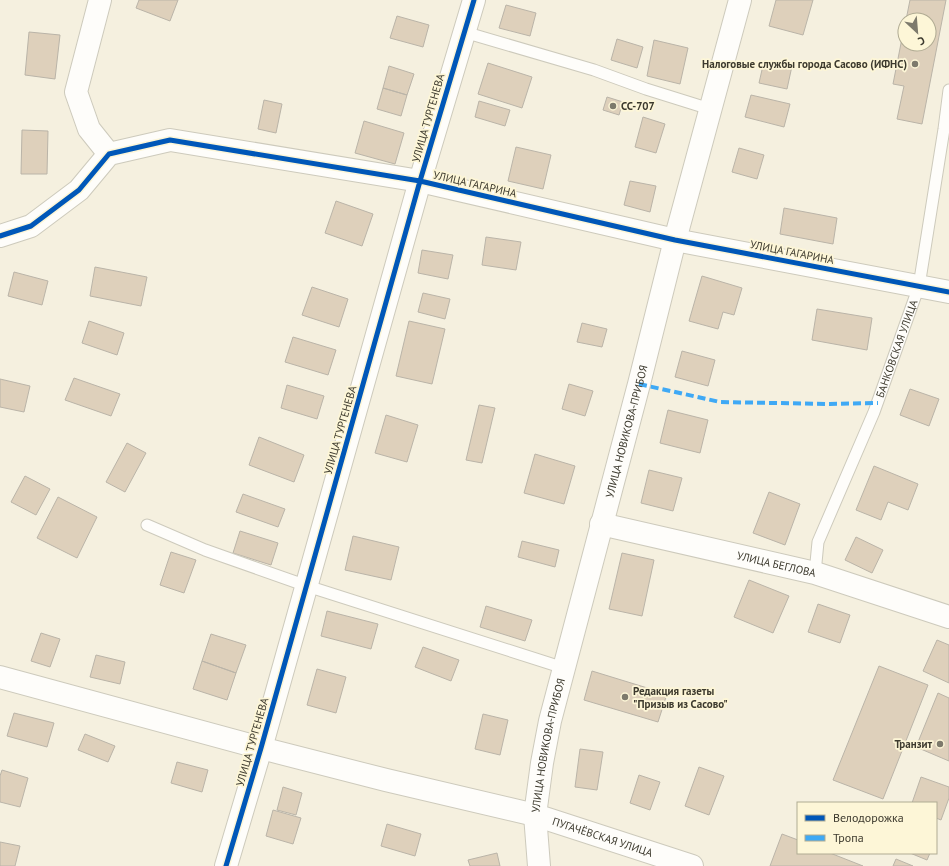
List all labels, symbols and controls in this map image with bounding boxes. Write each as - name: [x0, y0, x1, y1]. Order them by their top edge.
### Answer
- north arrow: [897, 12, 937, 52]
- text: С: [916, 33, 927, 49]
- place label: Налоговые службы города Сасово (ИФНС): [702, 57, 907, 71]
- marker: Налоговые службы города Сасово (ИФНС): [910, 59, 920, 69]
- street label: УЛИЦА ТУРГЕНЕВА: [409, 72, 448, 164]
- place label: СС-707: [621, 99, 655, 113]
- marker: СС-707: [608, 101, 618, 111]
- street label: УЛИЦА ГАГАРИНА: [432, 168, 519, 201]
- street label: УЛИЦА ГАГАРИНА: [749, 237, 836, 267]
- street label: БАНКОВСКАЯ УЛИЦА: [873, 297, 921, 399]
- street label: УЛИЦА НОВИКОВА-ПРИБОЯ: [602, 363, 651, 499]
- street label: УЛИЦА ТУРГЕНЕВА: [321, 384, 360, 476]
- street label: УЛИЦА БЕГЛОВА: [736, 548, 818, 580]
- street label: УЛИЦА НОВИКОВА-ПРИБОЯ: [528, 677, 568, 813]
- place label: Редакция газеты "Призыв из Сасово": [633, 684, 728, 711]
- marker: Редакция газеты "Призыв из Сасово": [620, 692, 630, 702]
- street label: УЛИЦА ТУРГЕНЕВА: [233, 696, 272, 788]
- place label: Транзит: [894, 737, 932, 751]
- marker: Транзит: [935, 739, 945, 749]
- legend: [797, 802, 937, 854]
- text: Велодорожка: [833, 810, 904, 825]
- street label: ПУГАЧЁВСКАЯ УЛИЦА: [551, 814, 655, 860]
- text: Тропа: [833, 830, 864, 845]

